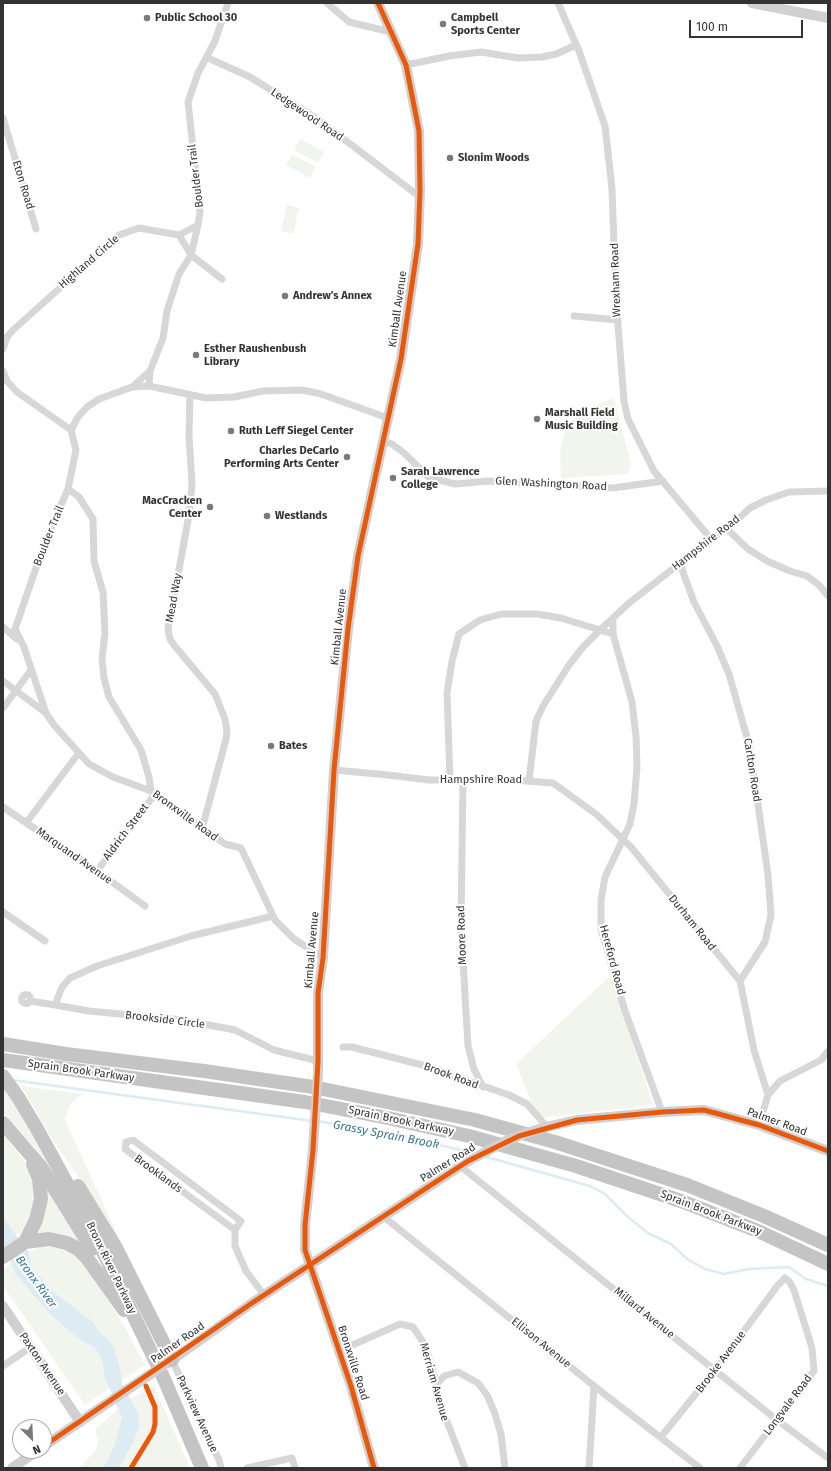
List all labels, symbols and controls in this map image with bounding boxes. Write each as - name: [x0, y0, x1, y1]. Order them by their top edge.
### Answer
- place label: Public School 30: [155, 11, 237, 25]
- place label: Campbell Sports Center: [451, 11, 520, 37]
- scale bar: [691, 12, 805, 38]
- marker: Public School 30: [142, 13, 152, 23]
- marker: Campbell Sports Center: [438, 19, 448, 29]
- text: 100 m: [696, 20, 728, 34]
- street label: Ledgewood Road: [268, 86, 346, 144]
- street label: Boulder Trail: [186, 143, 206, 209]
- place label: Slonim Woods: [458, 151, 529, 165]
- marker: Slonim Woods: [445, 153, 455, 163]
- street label: Eton Road: [9, 159, 37, 211]
- street label: Highland Circle: [56, 232, 122, 292]
- street label: Wrexham Road: [608, 243, 624, 317]
- street label: Kimball Avenue: [386, 270, 410, 348]
- place label: Andrew's Annex: [293, 289, 372, 303]
- marker: Andrew's Annex: [280, 291, 290, 301]
- place label: Esther Raushenbush Library: [204, 342, 306, 368]
- marker: Esther Raushenbush Library: [191, 350, 201, 360]
- place label: Marshall Field Music Building: [545, 406, 618, 432]
- marker: Marshall Field Music Building: [532, 414, 542, 424]
- place label: Ruth Leff Siegel Center: [239, 424, 353, 438]
- marker: Ruth Leff Siegel Center: [226, 426, 236, 436]
- place label: Charles DeCarlo Performing Arts Center: [224, 444, 339, 470]
- marker: Charles DeCarlo Performing Arts Center: [342, 452, 352, 462]
- place label: Sarah Lawrence College: [401, 465, 480, 491]
- marker: Sarah Lawrence College: [388, 473, 398, 483]
- street label: Glen Washington Road: [495, 474, 607, 494]
- place label: MacCracken Center: [142, 494, 202, 520]
- marker: MacCracken Center: [205, 502, 215, 512]
- street label: Boulder Trail: [31, 504, 67, 568]
- place label: Westlands: [275, 509, 327, 523]
- marker: Westlands: [262, 511, 272, 521]
- street label: Hampshire Road: [670, 512, 742, 574]
- street label: Mead Way: [163, 572, 185, 624]
- street label: Kimball Avenue: [328, 588, 350, 666]
- street label: Carlton Road: [740, 737, 764, 803]
- place label: Bates: [279, 739, 307, 753]
- marker: Bates: [266, 741, 276, 751]
- street label: Hampshire Road: [440, 773, 522, 787]
- street label: Bronxville Road: [150, 788, 220, 844]
- street label: Aldrich Street: [100, 801, 152, 863]
- street label: Marquand Avenue: [33, 825, 115, 887]
- street label: Durham Road: [666, 892, 718, 954]
- street label: Moore Road: [454, 905, 470, 965]
- street label: Kimball Avenue: [302, 911, 322, 989]
- street label: Hereford Road: [596, 923, 628, 997]
- street label: Brookside Circle: [124, 1009, 206, 1031]
- street label: Sprain Brook Parkway: [27, 1057, 135, 1085]
- street label: Brook Road: [422, 1060, 480, 1092]
- street label: Sprain Brook Parkway: [347, 1103, 455, 1139]
- street label: Palmer Road: [745, 1105, 809, 1139]
- water label: Grassy Sprain Brook: [332, 1118, 440, 1152]
- street label: Palmer Road: [418, 1141, 478, 1185]
- street label: Brooklands: [131, 1152, 185, 1196]
- street label: Sprain Brook Parkway: [658, 1188, 764, 1238]
- street label: Bronx River Parkway: [83, 1220, 139, 1316]
- water label: Bronx River: [12, 1253, 60, 1311]
- street label: Millard Avenue: [611, 1285, 677, 1341]
- street label: Ellison Avenue: [509, 1315, 573, 1371]
- street label: Palmer Road: [148, 1320, 208, 1366]
- street label: Bronxville Road: [335, 1324, 371, 1402]
- street label: Brooke Avenue: [693, 1328, 749, 1396]
- street label: Paxton Avenue: [16, 1330, 68, 1398]
- street label: Merriam Avenue: [416, 1341, 452, 1423]
- street label: Longvale Road: [761, 1372, 815, 1438]
- street label: Parkview Avenue: [173, 1373, 221, 1455]
- north arrow: [12, 1419, 52, 1459]
- text: N: [31, 1442, 43, 1457]

